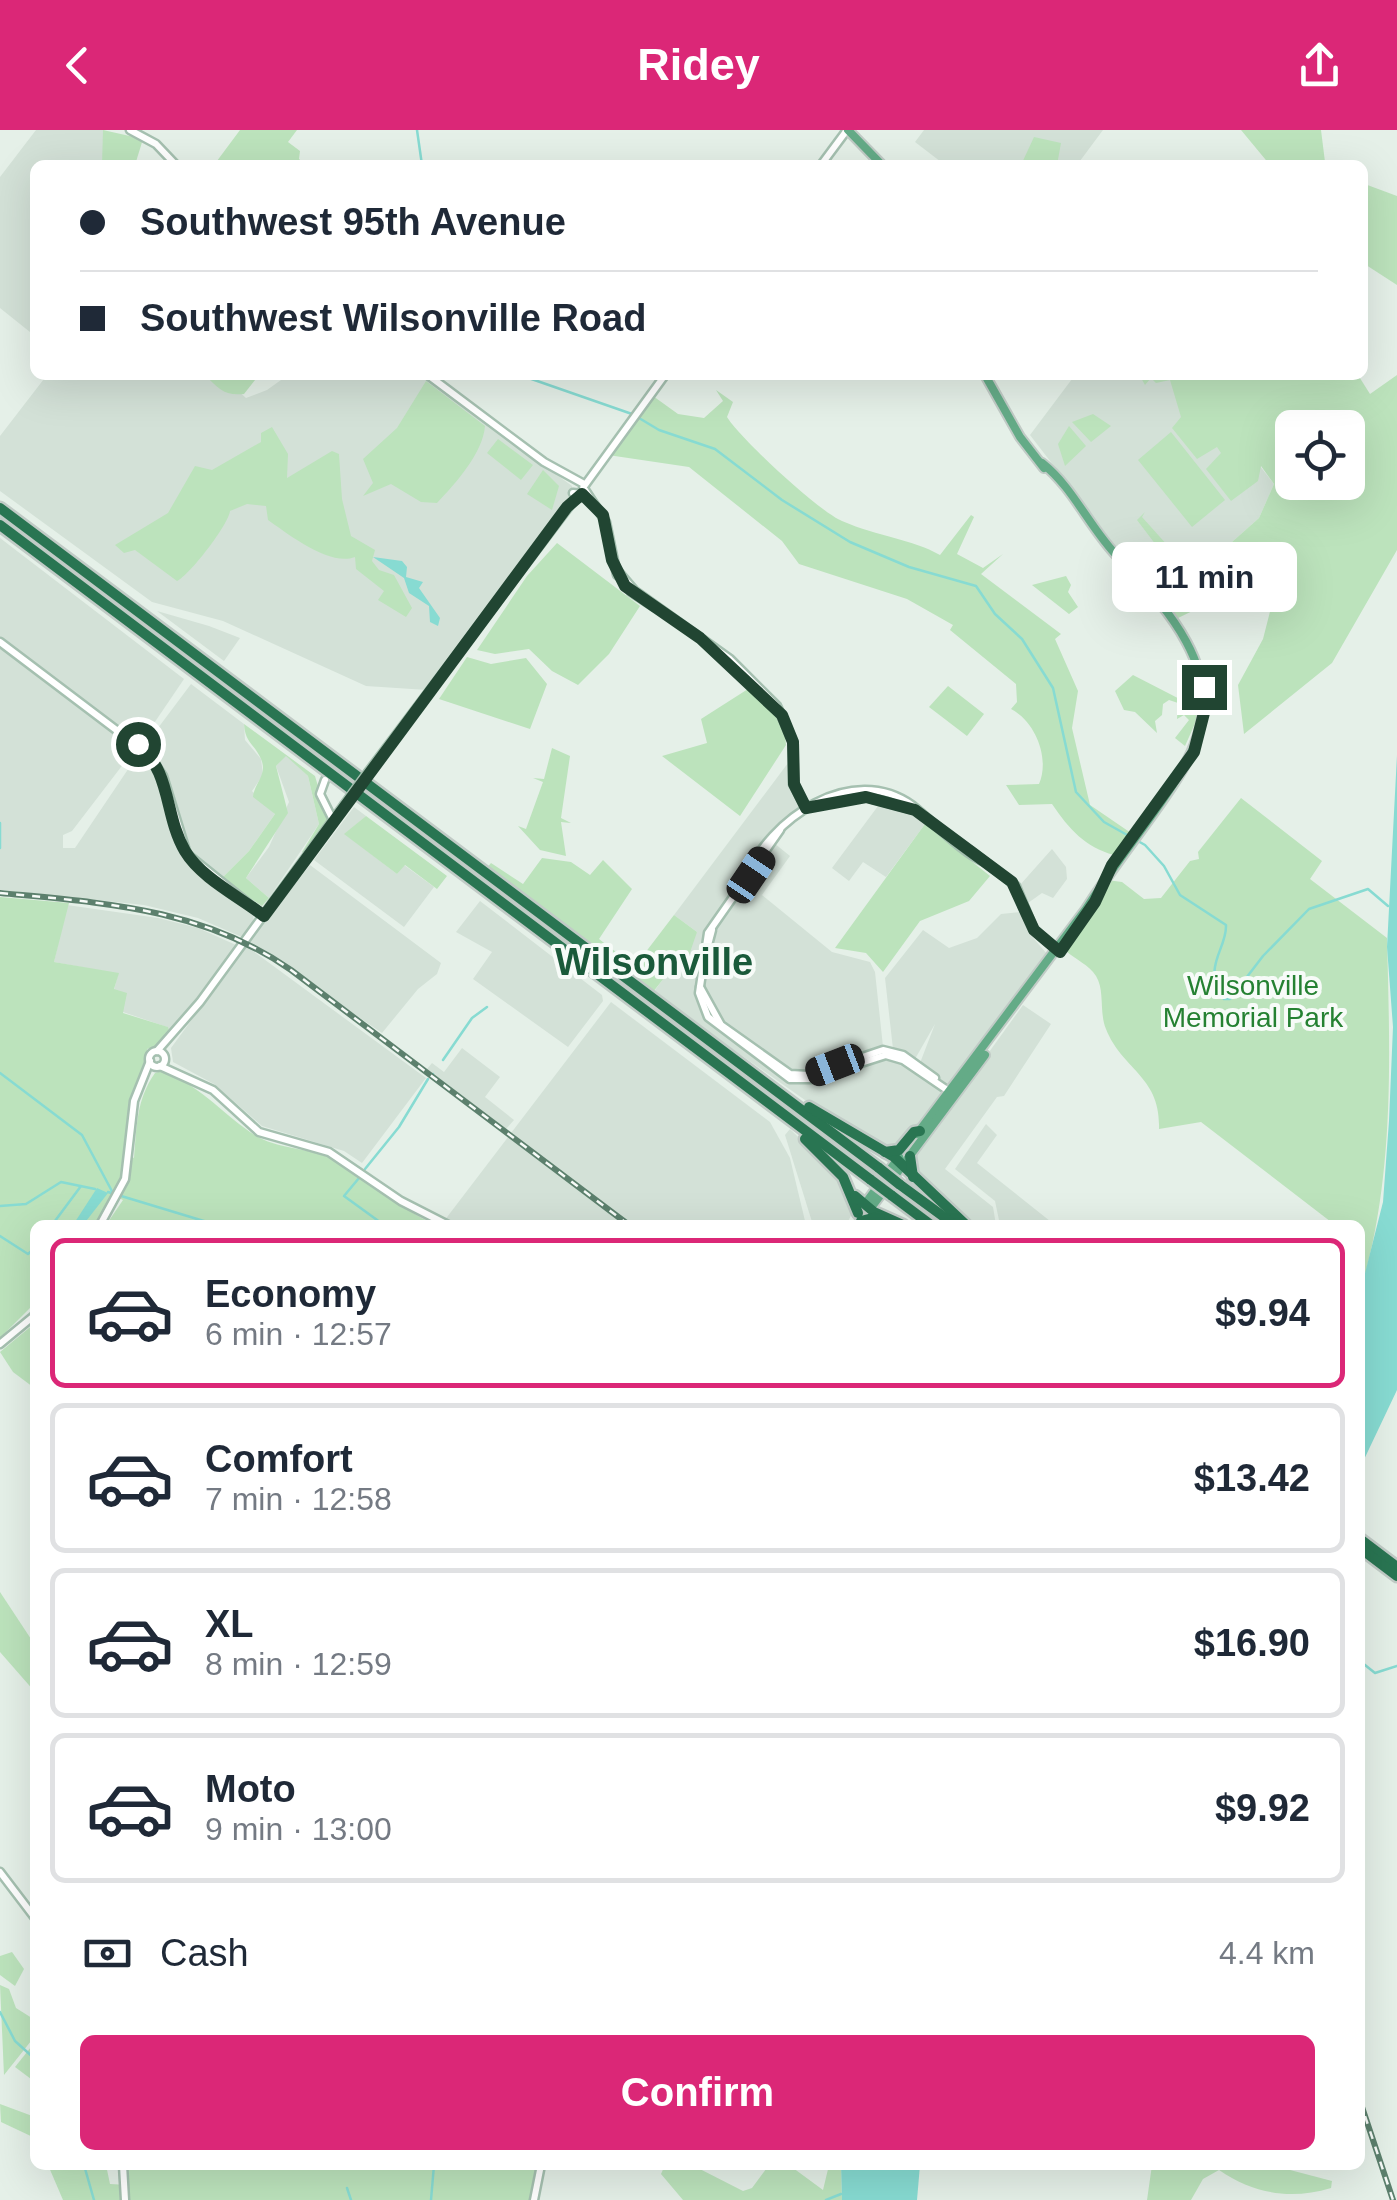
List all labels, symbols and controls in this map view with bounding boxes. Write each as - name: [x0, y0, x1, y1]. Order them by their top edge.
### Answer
- icon: back: [50, 38, 105, 93]
- icon: share: [1292, 38, 1347, 93]
- text: Ridey: [637, 39, 760, 90]
- text: Southwest 95th Avenue: [140, 201, 566, 243]
- text: Southwest Wilsonville Road: [140, 297, 646, 339]
- map controls: [1275, 410, 1365, 500]
- button: locate: [1275, 410, 1365, 500]
- callout: 11 min: [1112, 542, 1296, 612]
- text: 11 min: [1155, 559, 1254, 595]
- route end: [1182, 665, 1227, 710]
- route start: [116, 722, 161, 767]
- car: [722, 842, 780, 908]
- district label: Wilsonville: [555, 941, 753, 983]
- park label: Wilsonville Memorial Park: [1163, 970, 1344, 1033]
- car: [802, 1040, 868, 1090]
- icon: car: [85, 1268, 175, 1358]
- text: Economy: [205, 1273, 376, 1315]
- text: $9.94: [1215, 1292, 1310, 1334]
- text: 6 min · 12:57: [205, 1316, 392, 1352]
- icon: car: [85, 1433, 175, 1523]
- text: Comfort: [205, 1438, 353, 1480]
- text: $13.42: [1194, 1457, 1310, 1499]
- text: 7 min · 12:58: [205, 1481, 392, 1517]
- icon: car: [85, 1598, 175, 1688]
- text: XL: [205, 1603, 254, 1645]
- text: $16.90: [1194, 1622, 1310, 1664]
- text: 8 min · 12:59: [205, 1646, 392, 1682]
- icon: car: [85, 1763, 175, 1853]
- text: Moto: [205, 1768, 296, 1810]
- text: $9.92: [1215, 1787, 1310, 1829]
- text: 9 min · 13:00: [205, 1811, 392, 1847]
- icon: cash: [80, 1926, 135, 1981]
- text: Cash: [160, 1932, 249, 1974]
- text: 4.4 km: [1219, 1935, 1315, 1971]
- button: Confirm: [80, 2035, 1315, 2150]

